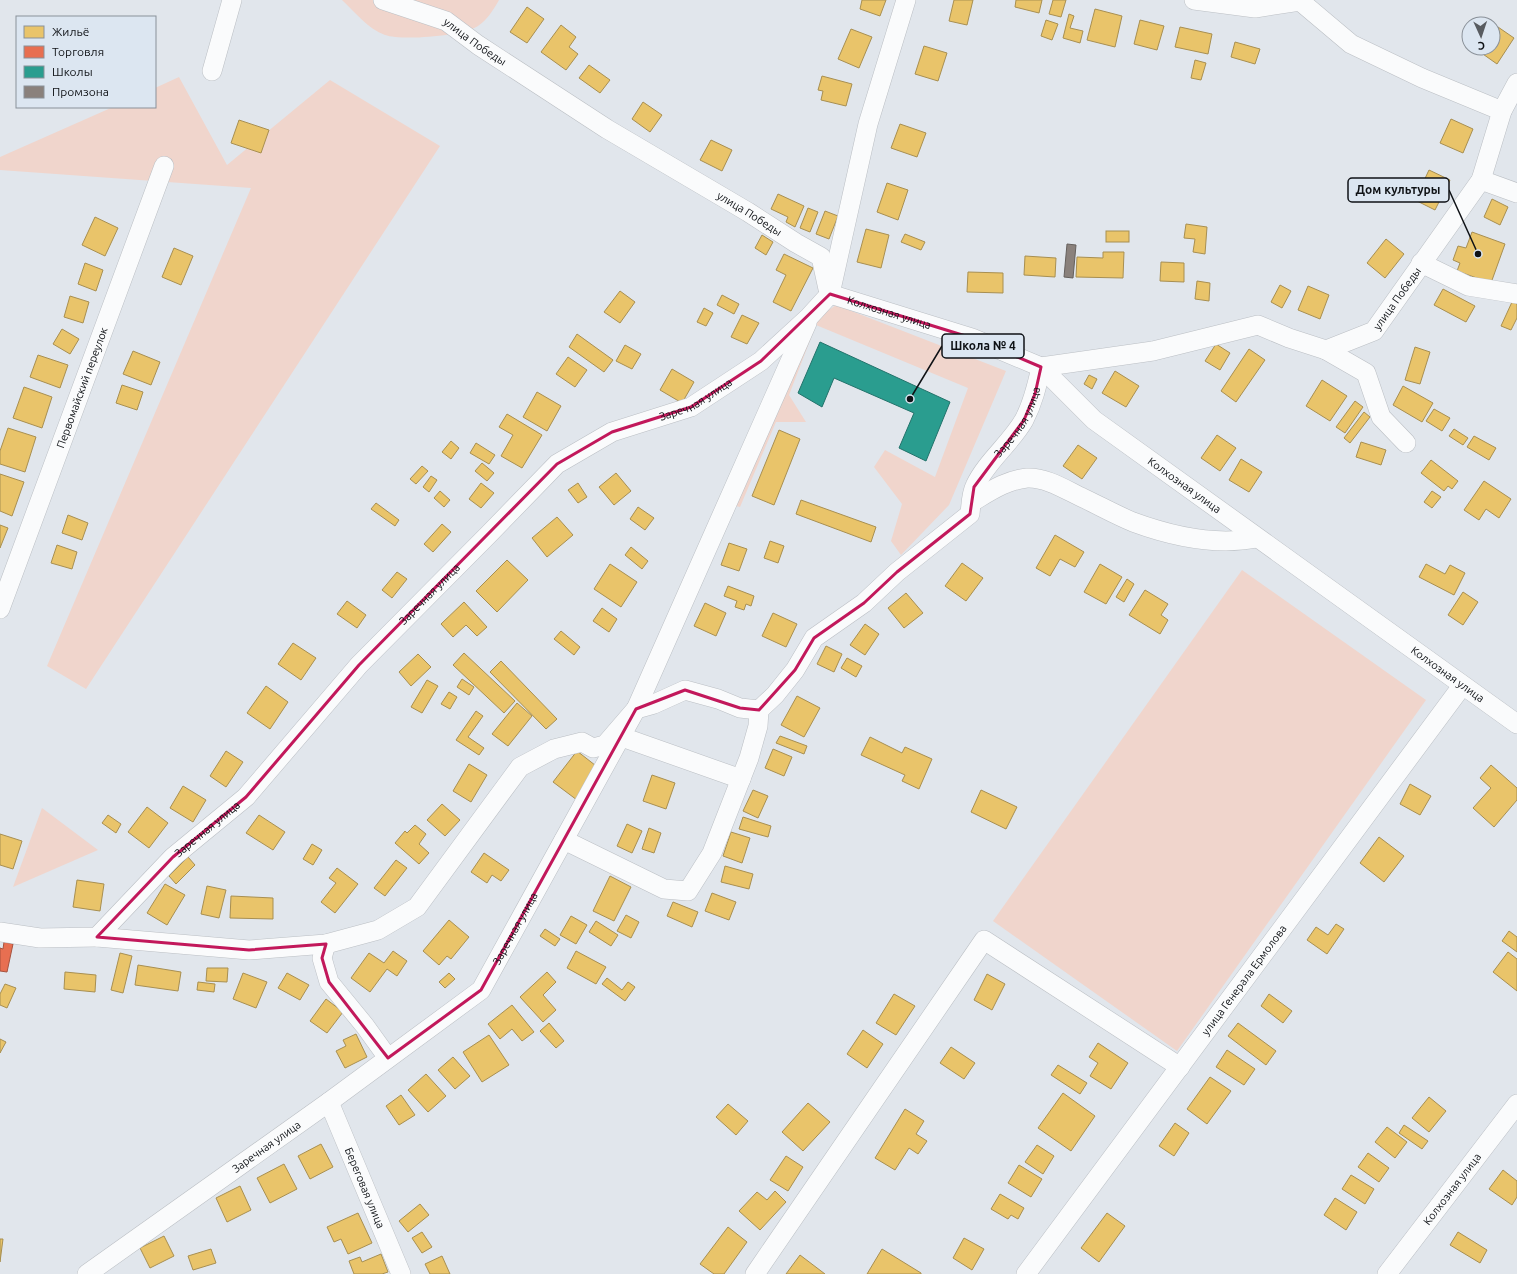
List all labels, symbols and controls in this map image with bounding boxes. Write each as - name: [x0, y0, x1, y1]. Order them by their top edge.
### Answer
- street label: улица Победы: [441, 15, 509, 68]
- legend: [16, 16, 156, 108]
- north arrow: [1461, 16, 1501, 56]
- text: Жильё: [52, 25, 89, 38]
- text: С: [1478, 40, 1485, 52]
- text: Торговля: [52, 45, 104, 58]
- text: Школы: [52, 65, 93, 78]
- text: Промзона: [52, 85, 109, 98]
- callout: Дом культуры: [1348, 178, 1449, 202]
- text: Дом культуры: [1356, 183, 1440, 196]
- street label: улица Победы: [715, 189, 784, 238]
- street label: улица Победы: [1371, 265, 1423, 332]
- street label: Колхозная улица: [846, 294, 933, 331]
- street label: Первомайский переулок: [54, 325, 110, 450]
- callout: Школа № 4: [942, 334, 1024, 358]
- text: Школа № 4: [950, 339, 1016, 352]
- street label: Заречная улица: [658, 376, 734, 423]
- street label: Заречная улица: [992, 385, 1042, 460]
- street label: Колхозная улица: [1146, 455, 1223, 515]
- street label: Заречная улица: [397, 561, 462, 627]
- street label: Колхозная улица: [1409, 644, 1487, 705]
- street label: Заречная улица: [172, 799, 242, 859]
- street label: Заречная улица: [490, 890, 540, 967]
- street label: улица Генерала Ермолова: [1199, 923, 1289, 1037]
- street label: Заречная улица: [230, 1118, 303, 1175]
- street label: Береговая улица: [343, 1146, 387, 1230]
- street label: Колхозная улица: [1421, 1151, 1483, 1227]

